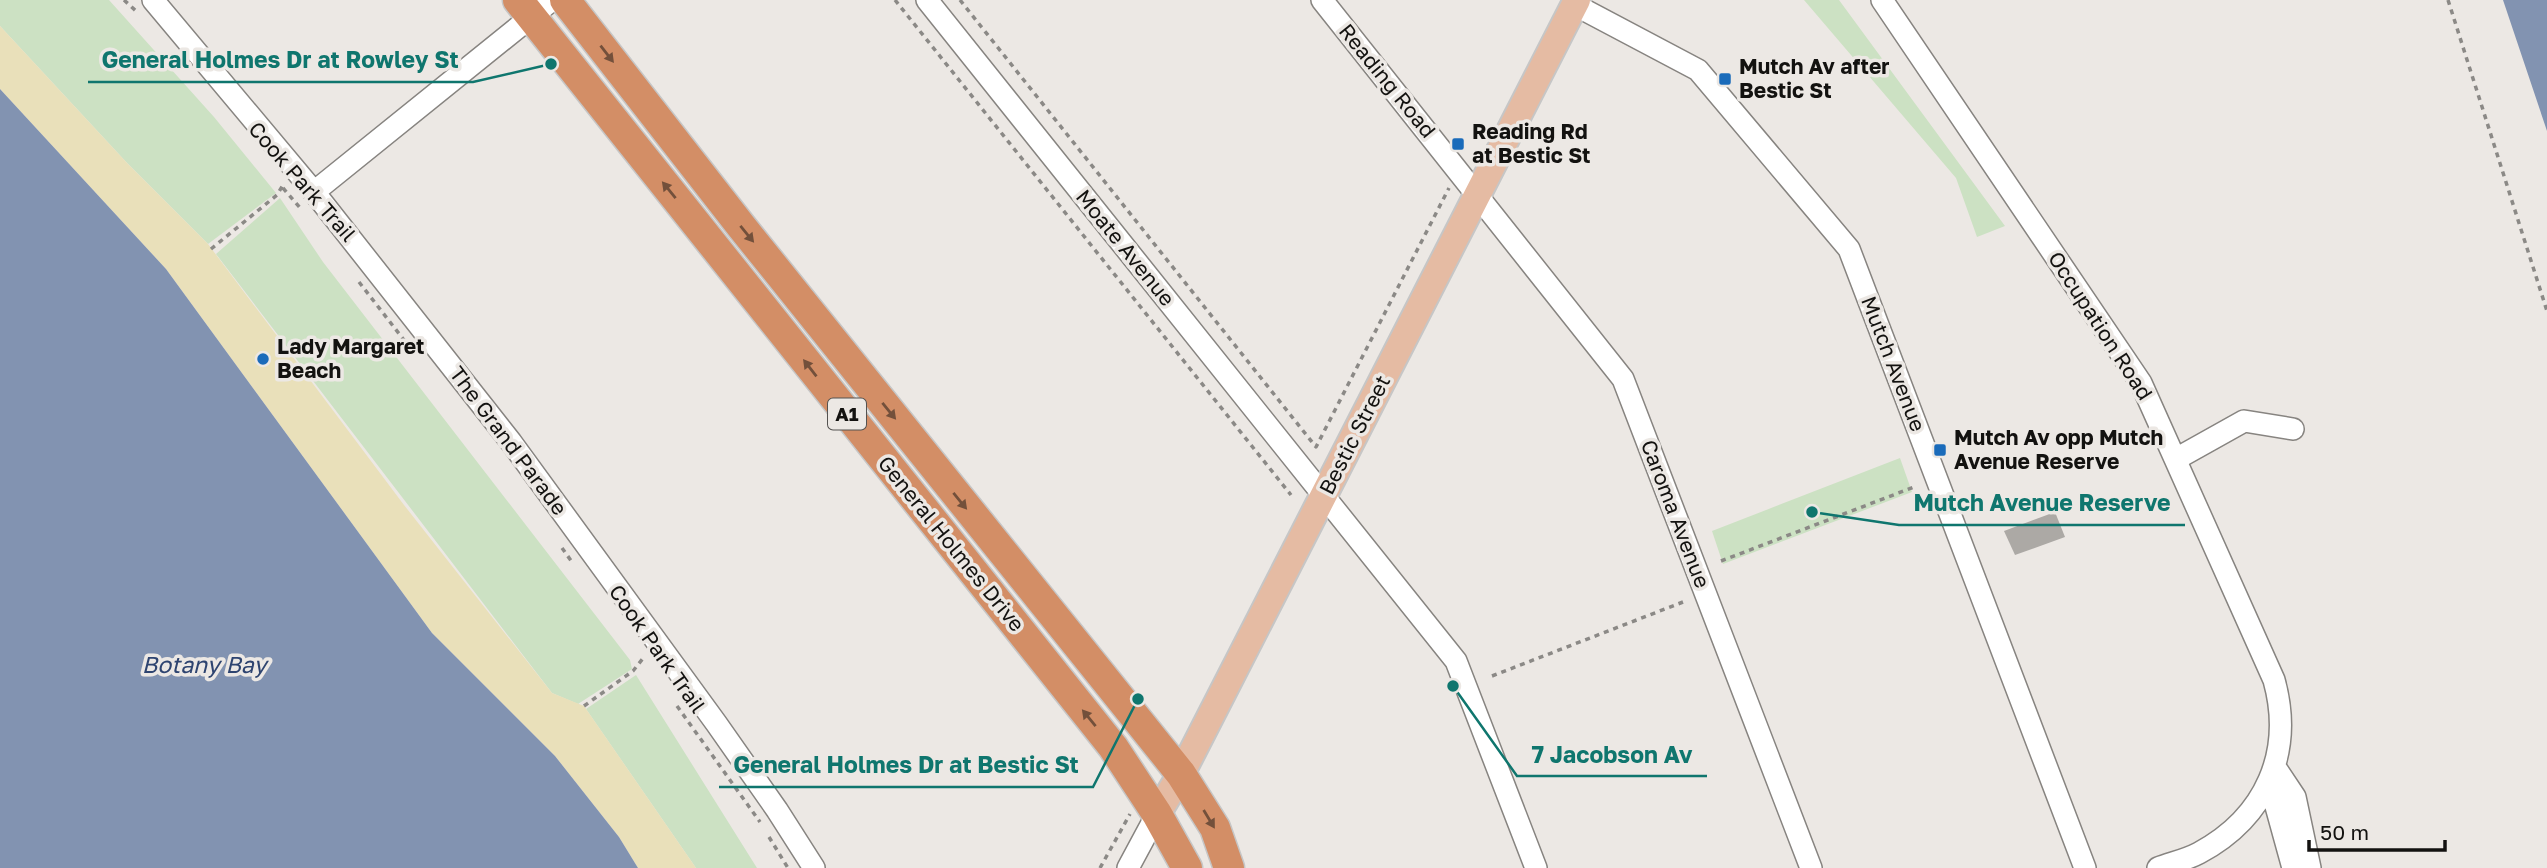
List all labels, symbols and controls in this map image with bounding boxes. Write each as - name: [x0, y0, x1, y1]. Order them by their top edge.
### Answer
- street label: Reading Road: [1334, 18, 1442, 143]
- callout: General Holmes Dr at Rowley St: [88, 38, 473, 82]
- text: General Holmes Dr at Rowley St: [101, 45, 459, 73]
- one-way arrow: [600, 45, 614, 63]
- place label: Mutch Av after Bestic St: [1739, 53, 1889, 103]
- marker: Mutch Av after Bestic St: [1717, 71, 1733, 87]
- street label: Cook Park Trail: [244, 116, 362, 247]
- place label: Reading Rd at Bestic St: [1472, 118, 1590, 168]
- marker: Reading Rd at Bestic St: [1450, 136, 1466, 152]
- one-way arrow: [662, 181, 677, 198]
- street label: Moate Avenue: [1071, 184, 1181, 311]
- one-way arrow: [739, 224, 754, 242]
- street label: Occupation Road: [2043, 246, 2159, 405]
- street label: Mutch Avenue: [1856, 292, 1932, 435]
- place label: Lady Margaret Beach: [277, 333, 425, 383]
- marker: Lady Margaret Beach: [255, 351, 271, 367]
- one-way arrow: [803, 359, 818, 377]
- street label: The Grand Parade: [444, 361, 573, 520]
- street label: Bestic Street: [1313, 371, 1395, 498]
- road number: A1: [828, 398, 866, 430]
- one-way arrow: [881, 402, 896, 420]
- place label: Mutch Av opp Mutch Avenue Reserve: [1954, 424, 2163, 474]
- street label: Caroma Avenue: [1636, 436, 1716, 591]
- marker: Mutch Av opp Mutch Avenue Reserve: [1932, 442, 1948, 458]
- street label: General Holmes Drive: [873, 450, 1031, 636]
- callout: Mutch Avenue Reserve: [1899, 481, 2185, 525]
- text: Mutch Avenue Reserve: [1913, 488, 2171, 516]
- one-way arrow: [953, 491, 968, 509]
- street label: Cook Park Trail: [604, 579, 712, 718]
- water label: Botany Bay: [142, 650, 269, 678]
- one-way arrow: [1082, 710, 1097, 728]
- callout: 7 Jacobson Av: [1517, 732, 1707, 776]
- text: 7 Jacobson Av: [1531, 740, 1693, 768]
- callout: General Holmes Dr at Bestic St: [719, 743, 1093, 787]
- text: General Holmes Dr at Bestic St: [733, 750, 1079, 778]
- scale bar: [2309, 808, 2446, 852]
- one-way arrow: [1203, 810, 1215, 829]
- text: 50 m: [2320, 819, 2369, 845]

